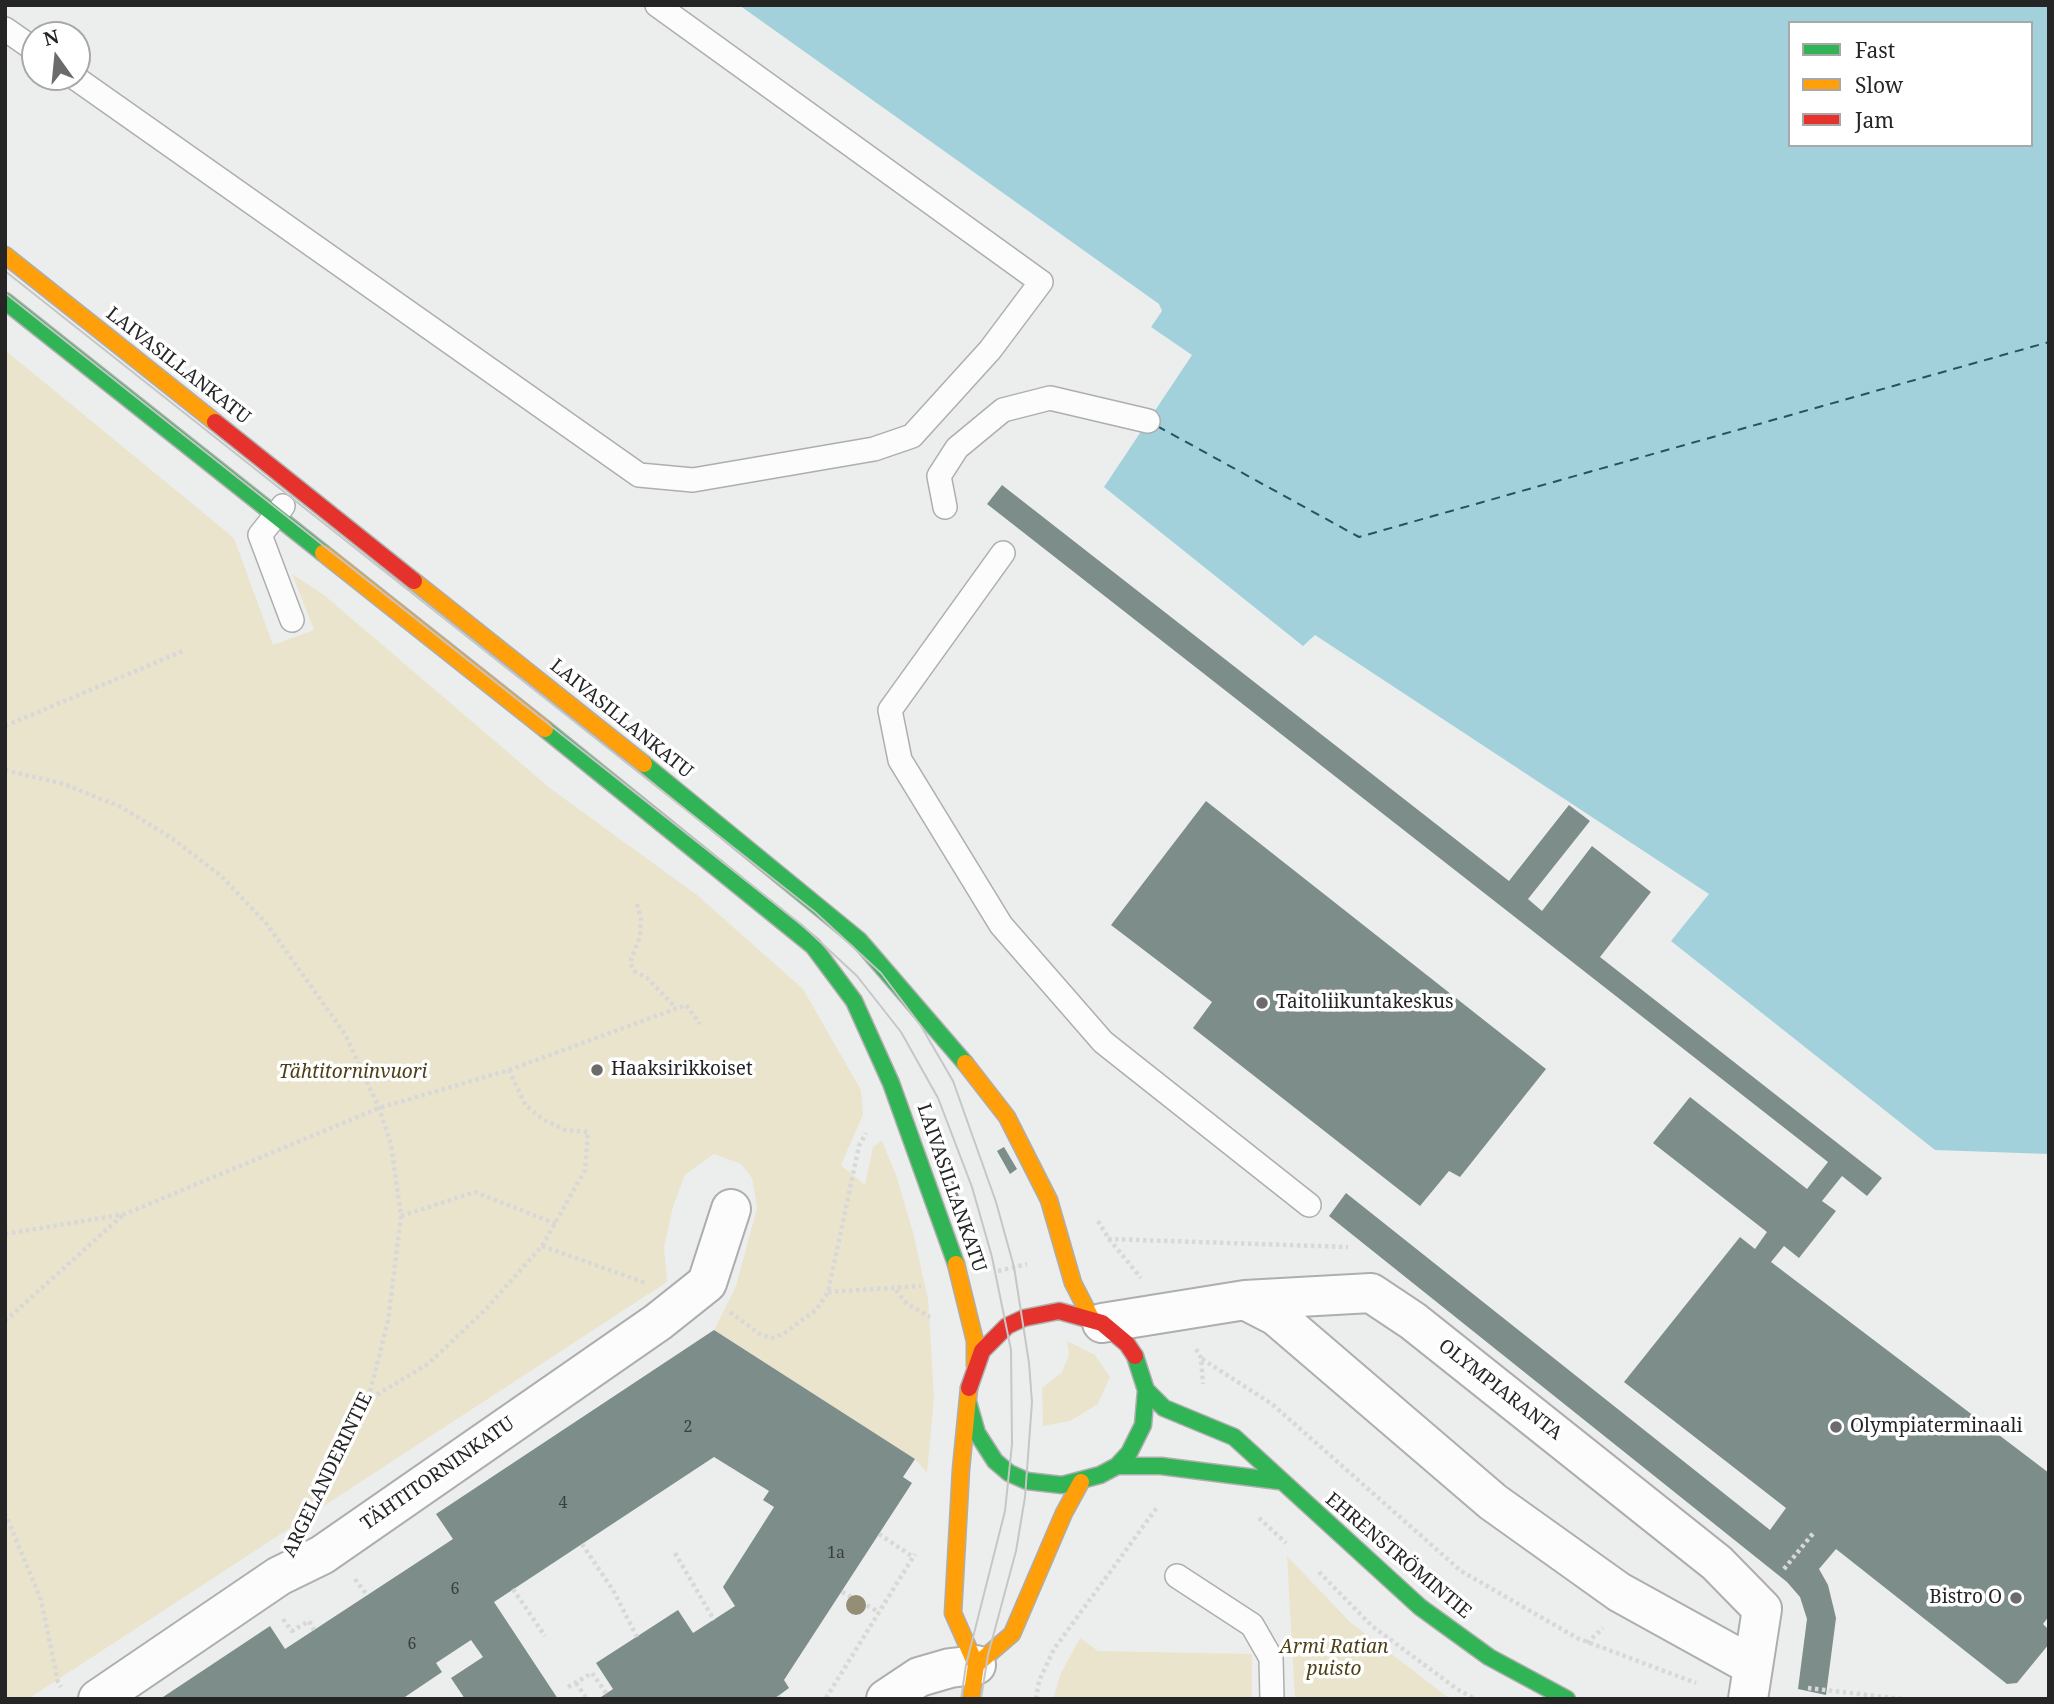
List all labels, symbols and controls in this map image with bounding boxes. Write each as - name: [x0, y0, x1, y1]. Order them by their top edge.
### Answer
- north arrow: [21, 21, 91, 91]
- legend: [1788, 21, 2033, 147]
- text: N: [40, 23, 62, 52]
- text: Fast: [1855, 36, 1895, 64]
- text: Slow: [1855, 71, 1903, 99]
- text: Jam: [1855, 106, 1894, 134]
- street label: LAIVASILLANKATU: [101, 303, 255, 429]
- street label: LAIVASILLANKATU: [545, 655, 697, 783]
- place label: Taitoliikuntakeskus: [1276, 992, 1454, 1014]
- marker: Taitoliikuntakeskus: [1254, 995, 1270, 1011]
- place label: Haaksirikkoiset: [611, 1059, 753, 1081]
- park label: Tähtitorninvuori: [279, 1062, 427, 1084]
- marker: Haaksirikkoiset: [589, 1062, 605, 1078]
- street label: LAIVASILLANKATU: [911, 1101, 991, 1275]
- street label: OLYMPIARANTA: [1434, 1335, 1566, 1445]
- street label: ARGELANDERINTIE: [278, 1389, 378, 1561]
- street label: TÄHTITORNINKATU: [357, 1412, 519, 1536]
- place label: Olympiaterminaali: [1850, 1416, 2023, 1438]
- house number: 2: [684, 1417, 692, 1437]
- marker: Olympiaterminaali: [1828, 1419, 1844, 1435]
- street label: EHRENSTRÖMINTIE: [1320, 1488, 1476, 1624]
- house number: 4: [559, 1493, 567, 1513]
- house number: 1a: [827, 1543, 845, 1563]
- house number: 6: [451, 1579, 459, 1599]
- place label: Bistro O: [1929, 1587, 2002, 1609]
- marker: Bistro O: [2008, 1590, 2024, 1606]
- house number: 6: [408, 1634, 416, 1654]
- park label: Armi Ratian puisto: [1280, 1637, 1388, 1681]

